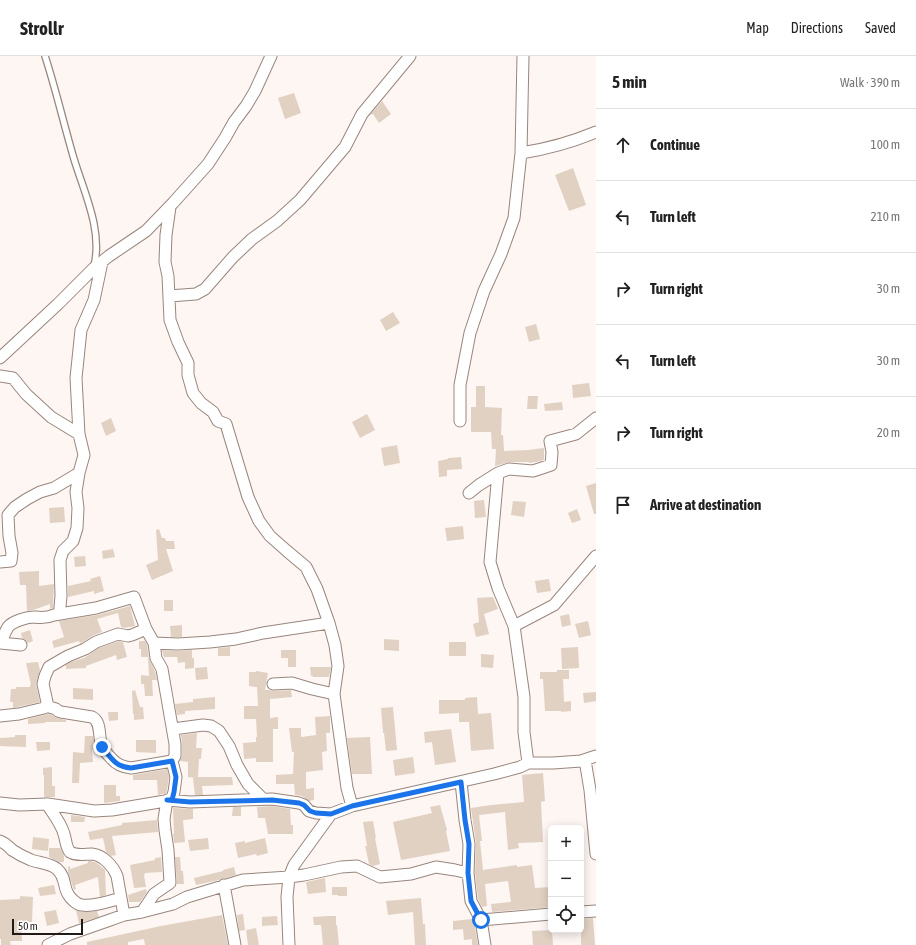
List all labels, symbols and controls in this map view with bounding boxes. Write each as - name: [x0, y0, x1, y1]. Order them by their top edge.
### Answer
- text: Strollr: [20, 17, 64, 39]
- text: Map: [746, 20, 769, 36]
- text: Directions: [791, 20, 843, 36]
- text: Saved: [865, 20, 896, 36]
- text: 5 min: [612, 72, 647, 92]
- text: Walk · 390 m: [840, 75, 900, 90]
- icon: ahead: [612, 134, 634, 156]
- text: Continue: [650, 136, 700, 153]
- text: 100 m: [871, 137, 900, 152]
- icon: left: [612, 206, 634, 228]
- text: Turn left: [650, 208, 696, 225]
- text: 210 m: [871, 209, 900, 224]
- icon: right: [612, 278, 634, 300]
- text: Turn right: [650, 280, 703, 297]
- text: 30 m: [877, 281, 900, 296]
- icon: left: [612, 350, 634, 372]
- text: Turn left: [650, 352, 696, 369]
- text: 30 m: [877, 353, 900, 368]
- icon: right: [612, 422, 634, 444]
- text: Turn right: [650, 424, 703, 441]
- text: 20 m: [877, 425, 900, 440]
- icon: arrive: [612, 494, 634, 516]
- text: Arrive at destination: [650, 496, 761, 513]
- route end: [93, 738, 111, 756]
- map controls: [548, 825, 584, 933]
- button: +: [548, 825, 584, 861]
- button: −: [548, 861, 584, 897]
- button: locate: [548, 897, 584, 933]
- route start: [472, 911, 490, 929]
- scale bar: [12, 917, 83, 936]
- text: 50 m: [18, 920, 38, 932]

